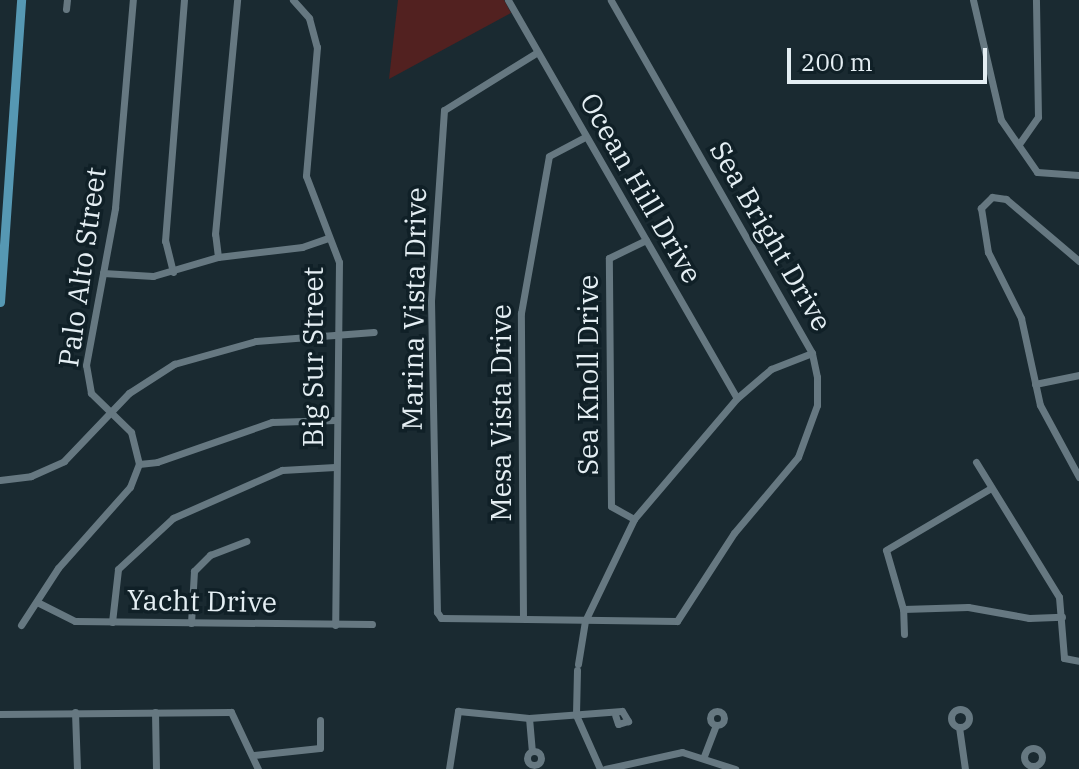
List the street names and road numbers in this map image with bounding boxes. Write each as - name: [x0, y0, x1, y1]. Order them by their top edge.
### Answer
- street label: Ocean Hill Drive: [573, 87, 709, 289]
- street label: Sea Bright Drive: [703, 135, 839, 337]
- street label: Palo Alto Street: [51, 165, 113, 369]
- street label: Marina Vista Drive: [395, 187, 433, 431]
- street label: Big Sur Street: [296, 267, 330, 447]
- street label: Sea Knoll Drive: [571, 275, 605, 475]
- street label: Mesa Vista Drive: [484, 304, 518, 522]
- street label: Yacht Drive: [127, 583, 277, 619]

